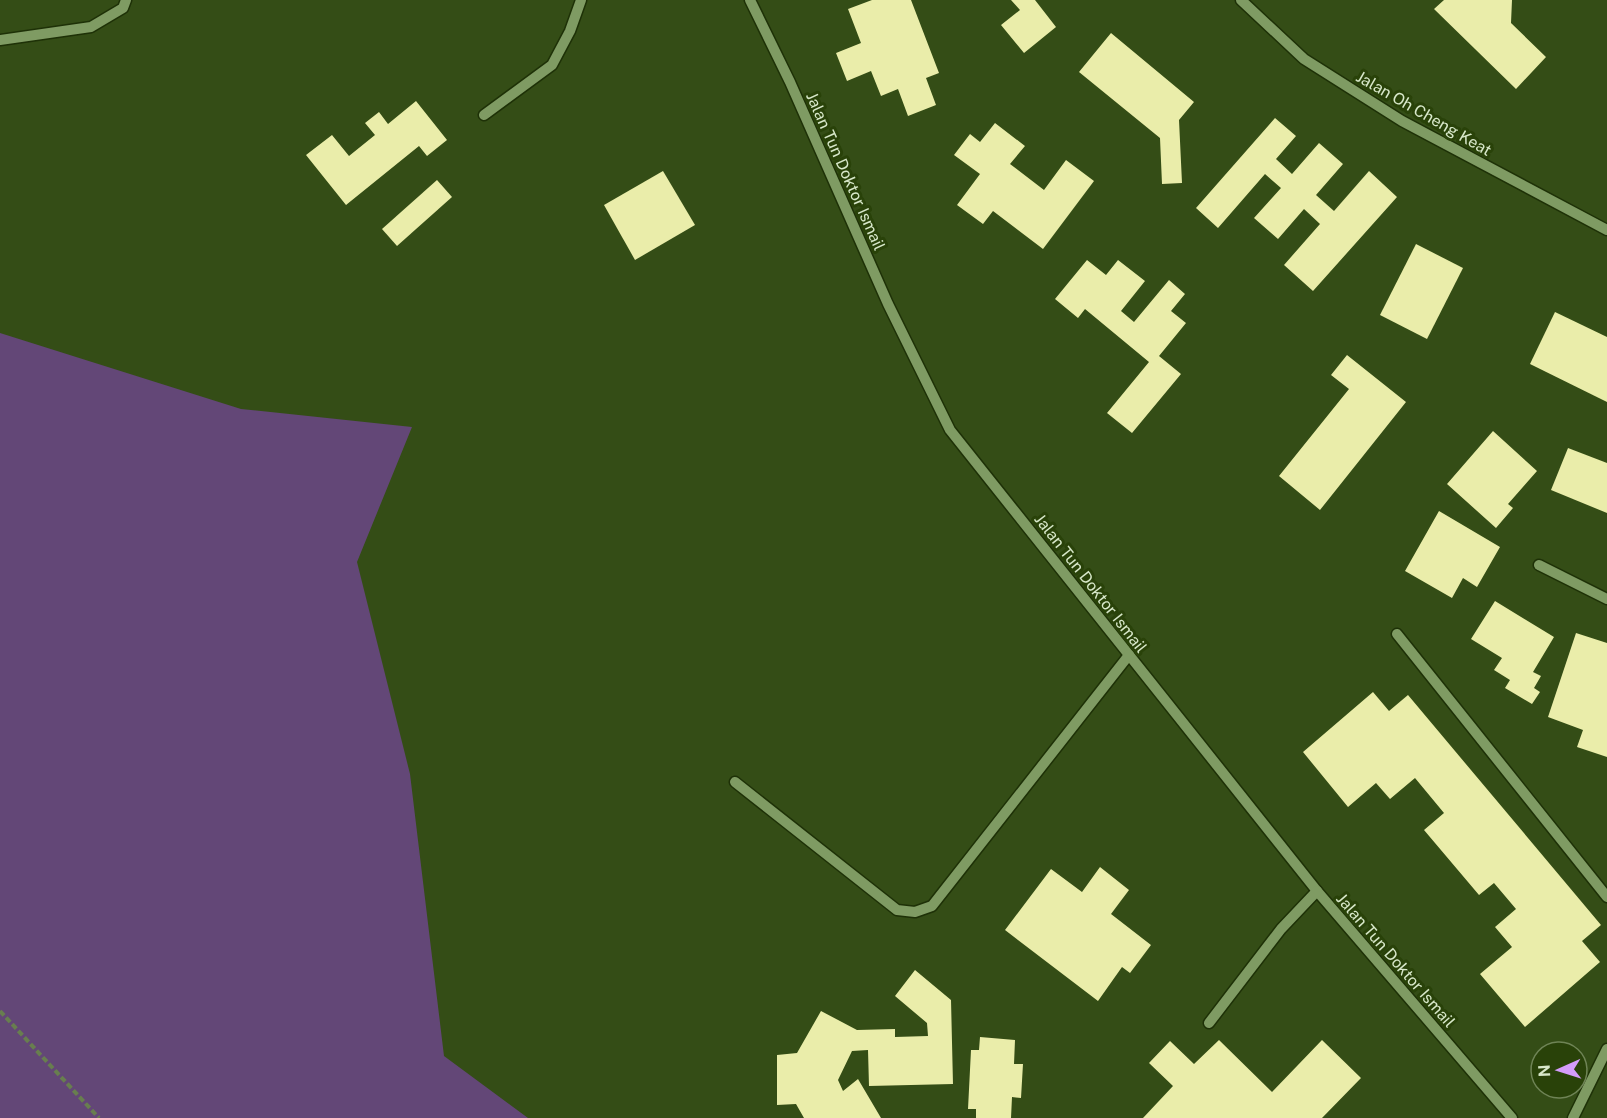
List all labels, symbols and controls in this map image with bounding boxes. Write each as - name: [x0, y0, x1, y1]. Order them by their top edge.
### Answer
- street label: Jalan Oh Cheng Keat: [1353, 67, 1495, 160]
- street label: Jalan Tun Doktor Ismail: [802, 89, 889, 253]
- street label: Jalan Tun Doktor Ismail: [1030, 510, 1151, 657]
- street label: Jalan Tun Doktor Ismail: [1332, 889, 1459, 1031]
- north arrow: [1529, 1040, 1589, 1100]
- text: N: [1535, 1064, 1554, 1078]

